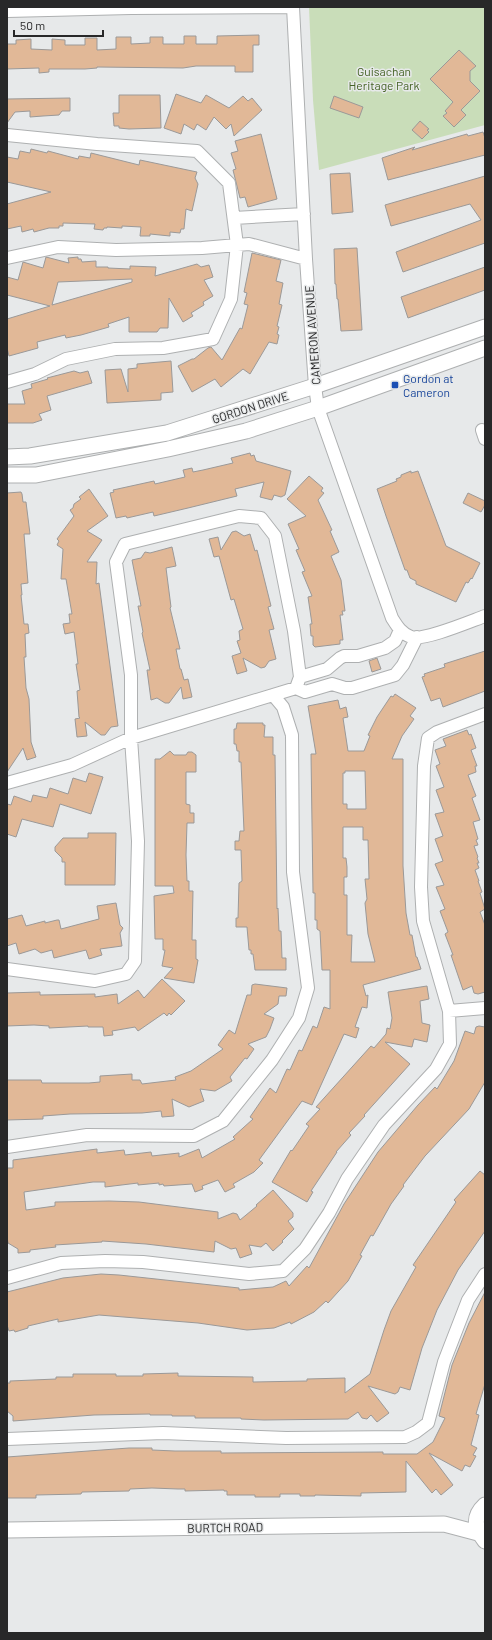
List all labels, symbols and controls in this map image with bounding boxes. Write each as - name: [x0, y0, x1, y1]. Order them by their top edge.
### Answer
- scale bar: [14, 12, 103, 38]
- text: 50 m: [20, 18, 45, 32]
- park label: Guisachan Heritage Park: [349, 64, 419, 92]
- street label: CAMERON AVENUE: [302, 285, 322, 385]
- place label: Gordon at Cameron: [403, 371, 454, 399]
- marker: Gordon at Cameron: [390, 380, 400, 390]
- street label: GORDON DRIVE: [210, 388, 290, 426]
- street label: BURTCH ROAD: [187, 1519, 263, 1535]

